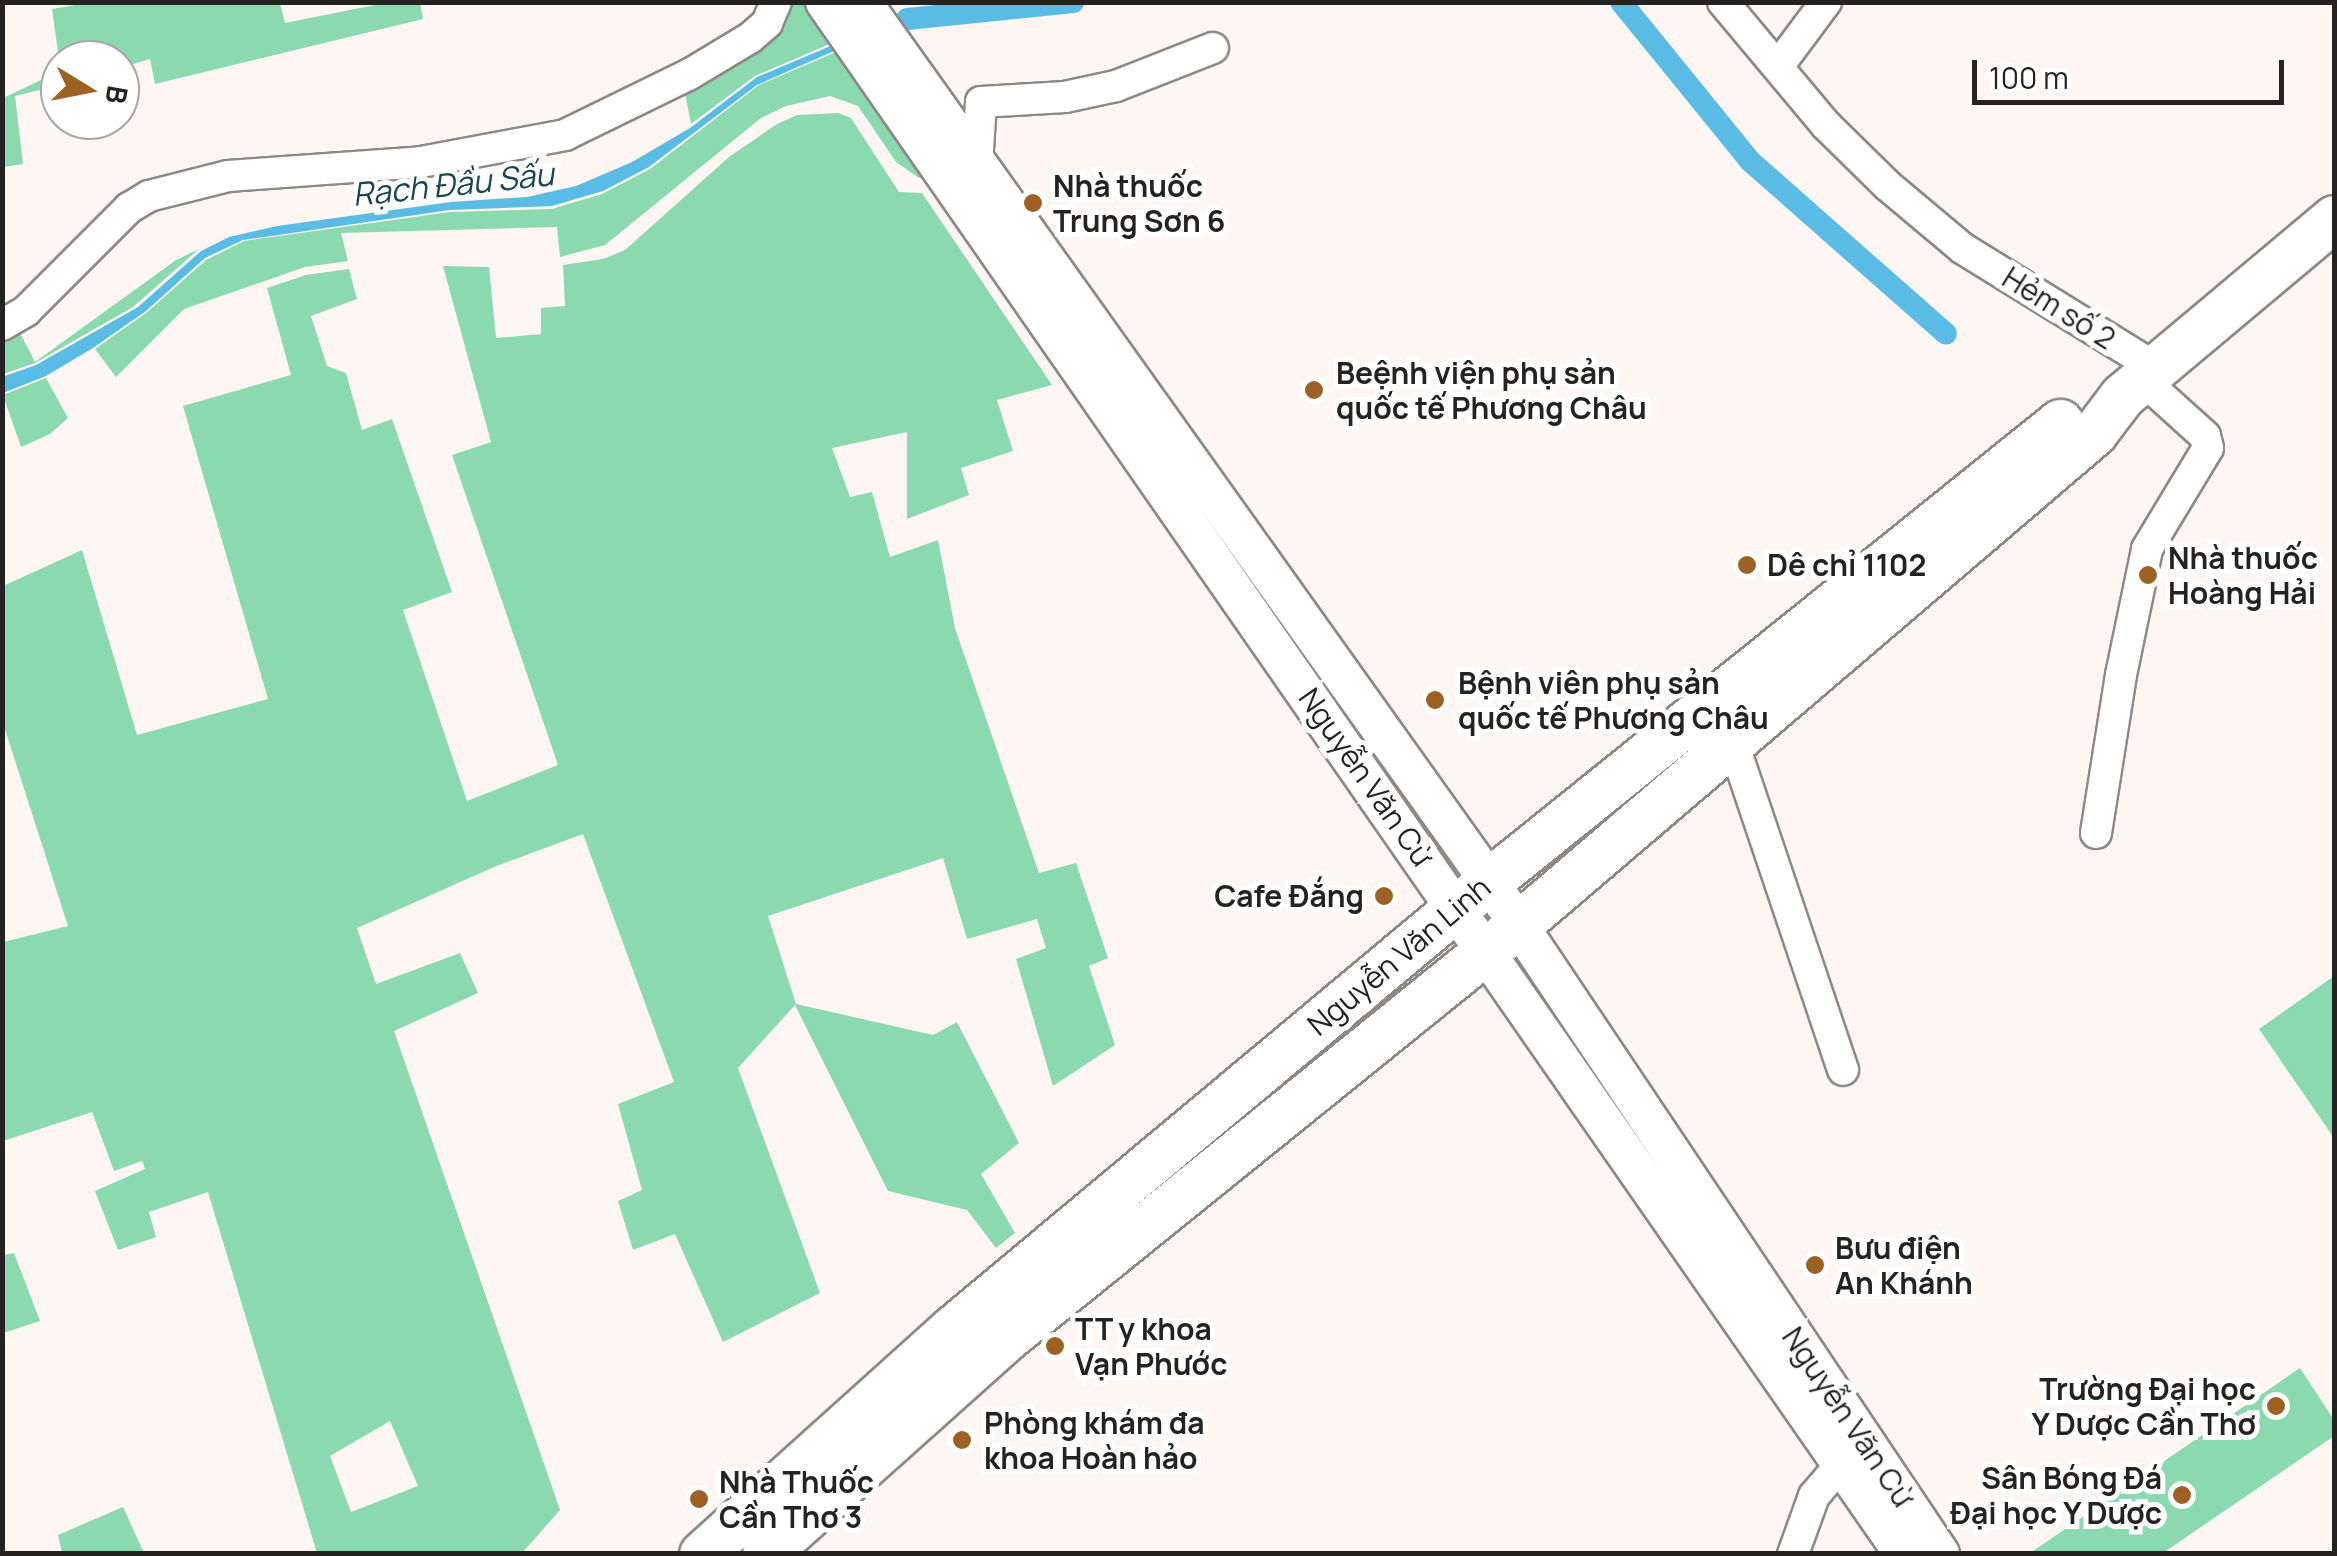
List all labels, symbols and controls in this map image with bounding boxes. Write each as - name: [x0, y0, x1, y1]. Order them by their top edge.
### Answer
- north arrow: [40, 40, 140, 140]
- scale bar: [1977, 40, 2290, 102]
- text: 100 m: [1989, 57, 2069, 98]
- text: B: [97, 83, 138, 107]
- water label: Rạch Đầu Sấu: [351, 154, 555, 214]
- place label: Nhà thuốc Trung Sơn 6: [1053, 168, 1225, 238]
- marker: Nhà thuốc Trung Sơn 6: [1022, 192, 1044, 214]
- street label: Hẻm số 2: [1996, 259, 2122, 357]
- place label: Beệnh viện phụ sản quốc tế Phương Châu: [1336, 355, 1647, 426]
- marker: Beệnh viện phụ sản quốc tế Phương Châu: [1301, 377, 1327, 403]
- place label: Nhà thuốc Hoàng Hải: [2168, 540, 2318, 610]
- place label: Dê chỉ 1102: [1767, 547, 1926, 583]
- marker: Dê chỉ 1102: [1736, 554, 1758, 576]
- marker: Nhà thuốc Hoàng Hải: [2137, 564, 2159, 586]
- place label: Bệnh viện phụ sản quốc tế Phương Châu: [1458, 665, 1769, 736]
- street label: Nguyễn Văn Cừ: [1291, 681, 1441, 873]
- marker: Bệnh viện phụ sản quốc tế Phương Châu: [1422, 687, 1448, 713]
- street label: Nguyễn Văn Linh: [1300, 869, 1498, 1043]
- place label: Cafe Đắng: [1214, 878, 1364, 914]
- marker: Cafe Đắng: [1373, 885, 1395, 907]
- place label: Bưu điện An Khánh: [1835, 1230, 1973, 1300]
- marker: Bưu điện An Khánh: [1804, 1254, 1826, 1276]
- place label: TT y khoa Vạn Phước: [1075, 1311, 1228, 1382]
- street label: Nguyễn Văn Cừ: [1775, 1320, 1921, 1514]
- marker: TT y khoa Vạn Phước: [1044, 1335, 1066, 1357]
- place label: Trường Đại học Y Dược Cần Thơ: [2030, 1371, 2256, 1442]
- marker: Trường Đại học Y Dược Cần Thơ: [2265, 1395, 2287, 1417]
- place label: Phòng khám đa khoa Hoàn hảo: [984, 1405, 1205, 1476]
- marker: Phòng khám đa khoa Hoàn hảo: [949, 1427, 975, 1453]
- place label: Sân Bóng Đá Đại học Y Dược: [1949, 1460, 2162, 1530]
- place label: Nhà Thuốc Cần Thơ 3: [719, 1464, 874, 1534]
- marker: Sân Bóng Đá Đại học Y Dược: [2171, 1484, 2193, 1506]
- marker: Nhà Thuốc Cần Thơ 3: [688, 1488, 710, 1510]

